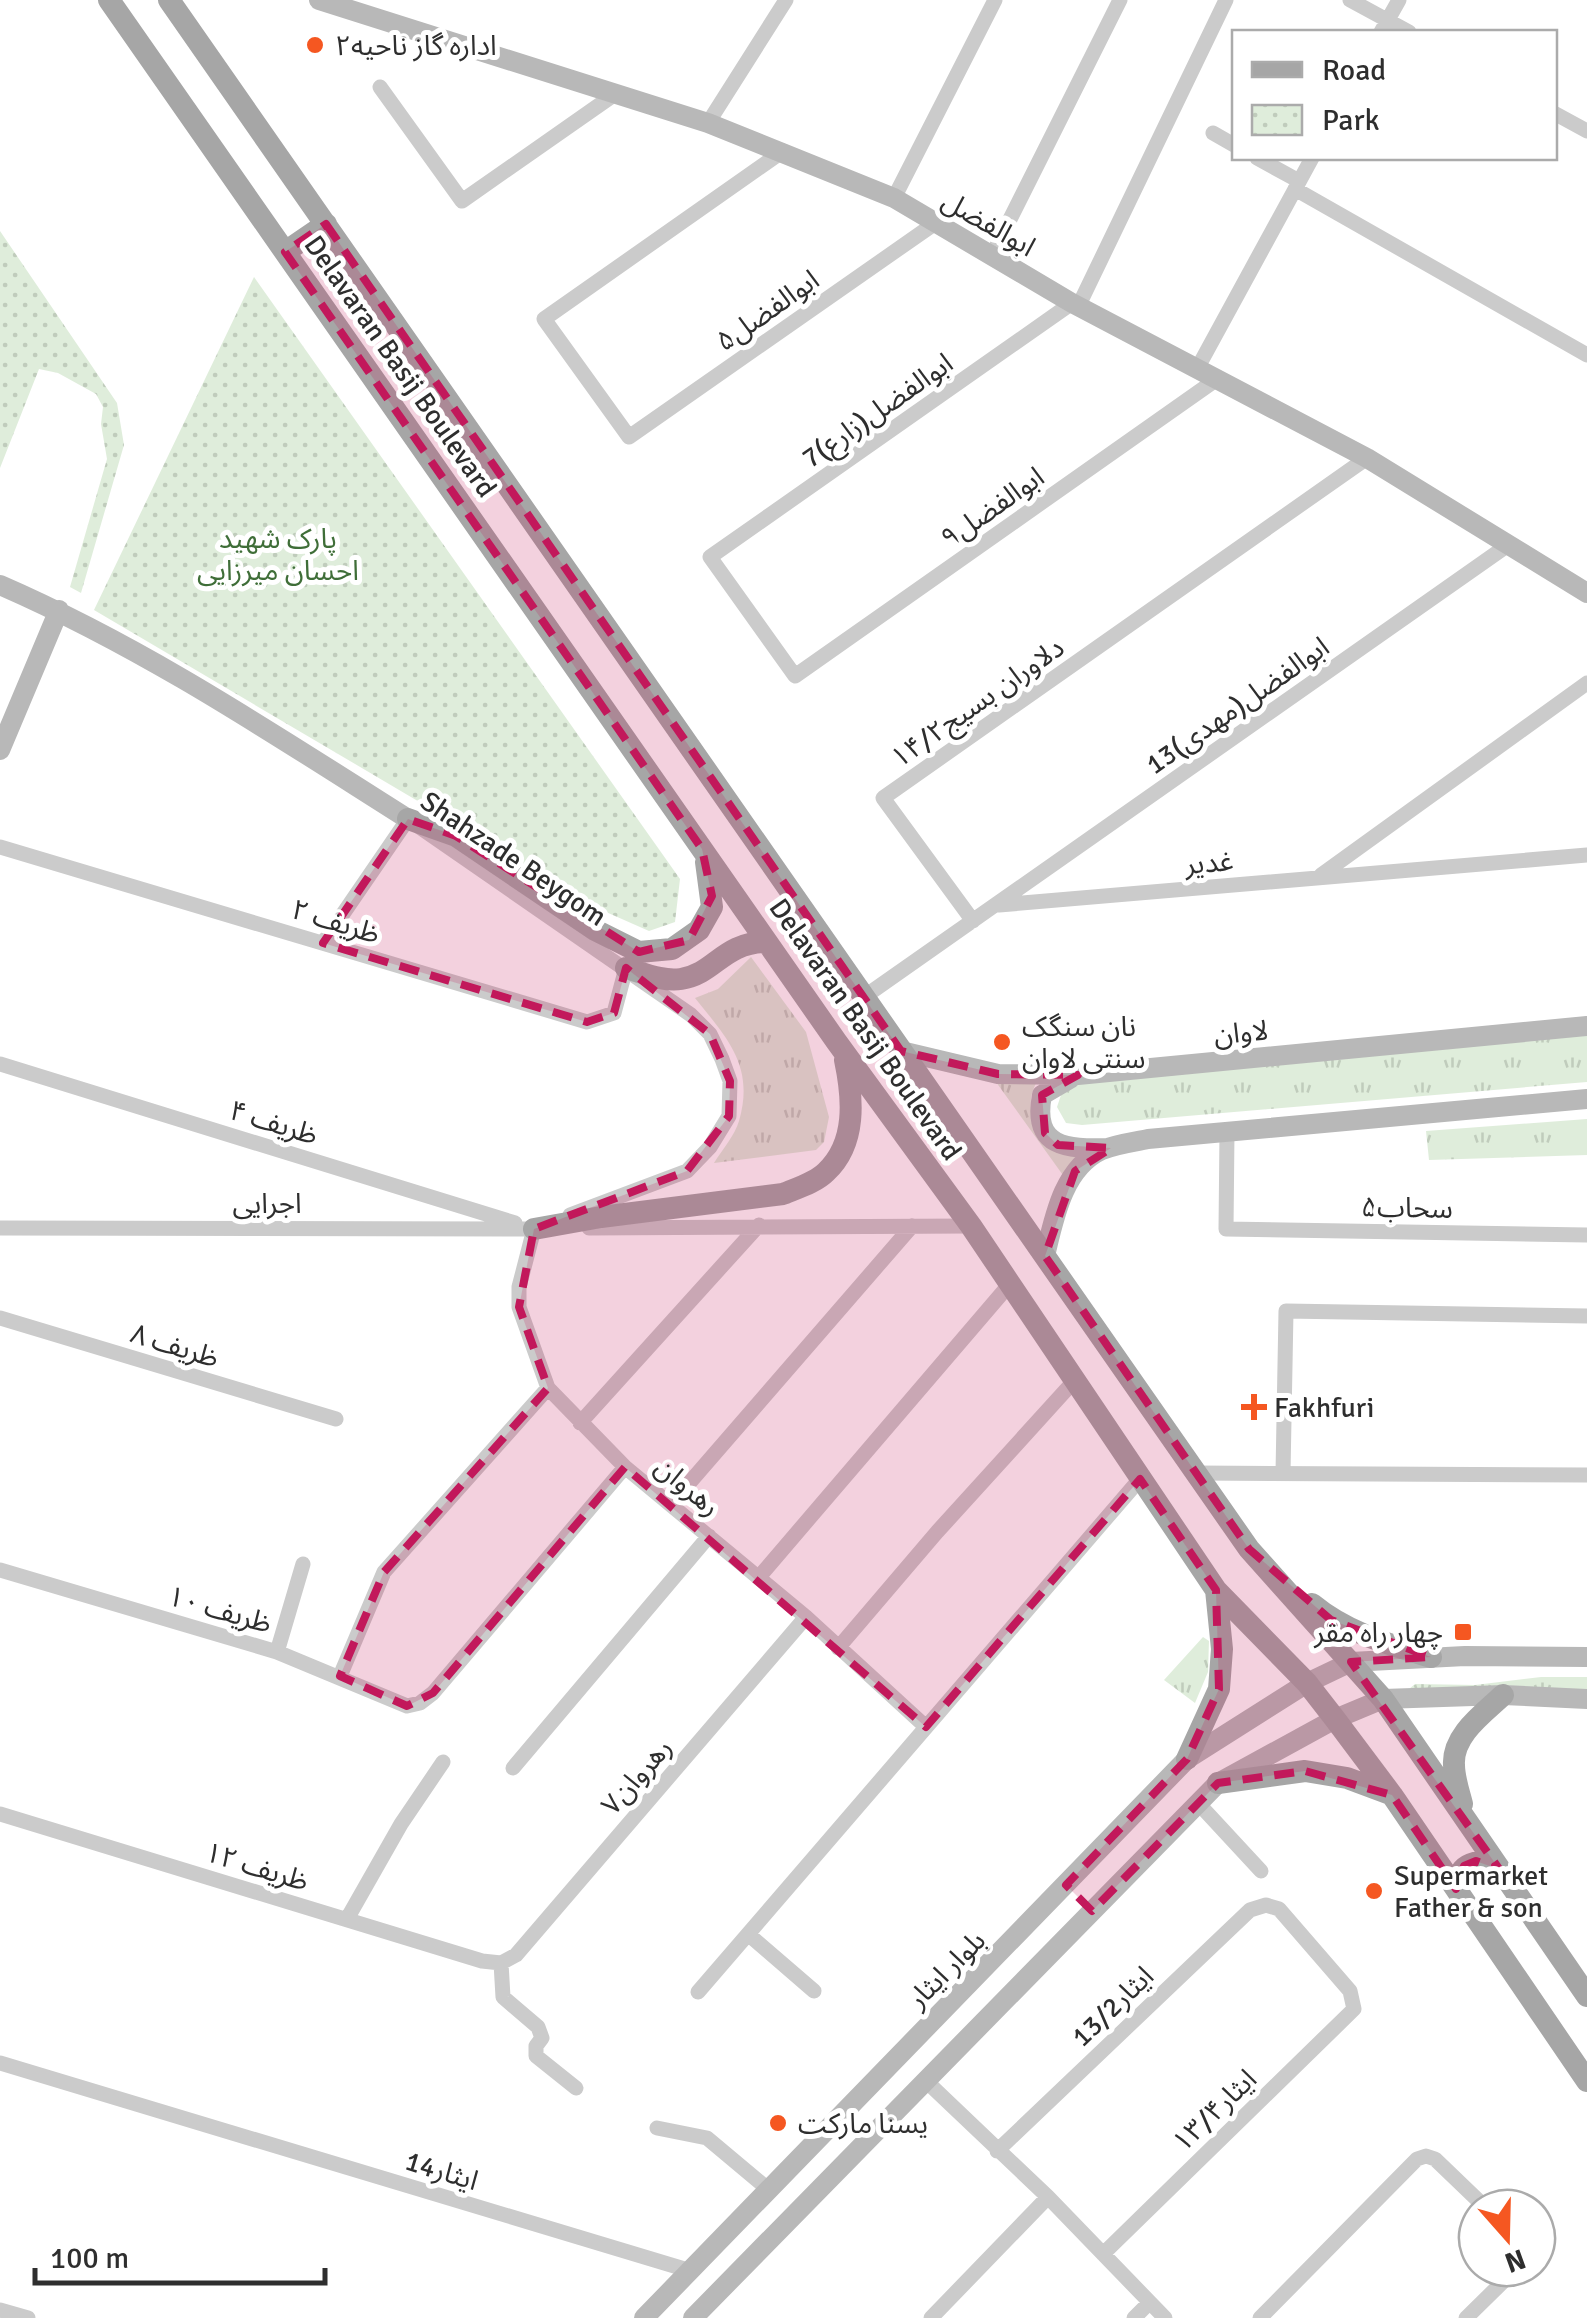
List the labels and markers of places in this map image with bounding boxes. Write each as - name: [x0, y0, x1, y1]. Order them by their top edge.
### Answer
- place label: اداره گاز ناحیه۲: [335, 29, 497, 63]
- marker: اداره گاز ناحیه۲: [304, 34, 326, 56]
- place label: نان سنگک سنتی لاوان: [1022, 1010, 1145, 1076]
- marker: نان سنگک سنتی لاوان: [991, 1031, 1013, 1053]
- place label: Fakhfuri: [1274, 1391, 1374, 1425]
- marker: Fakhfuri: [1243, 1396, 1265, 1418]
- place label: چهار راه مقر‍: [1313, 1616, 1443, 1650]
- marker: چهار راه مقر‍: [1452, 1621, 1474, 1643]
- place label: Supermarket Father & son: [1394, 1859, 1548, 1925]
- marker: Supermarket Father & son: [1363, 1880, 1385, 1902]
- place label: یسنا مارکت: [798, 2107, 928, 2141]
- marker: یسنا مارکت: [767, 2112, 789, 2134]

